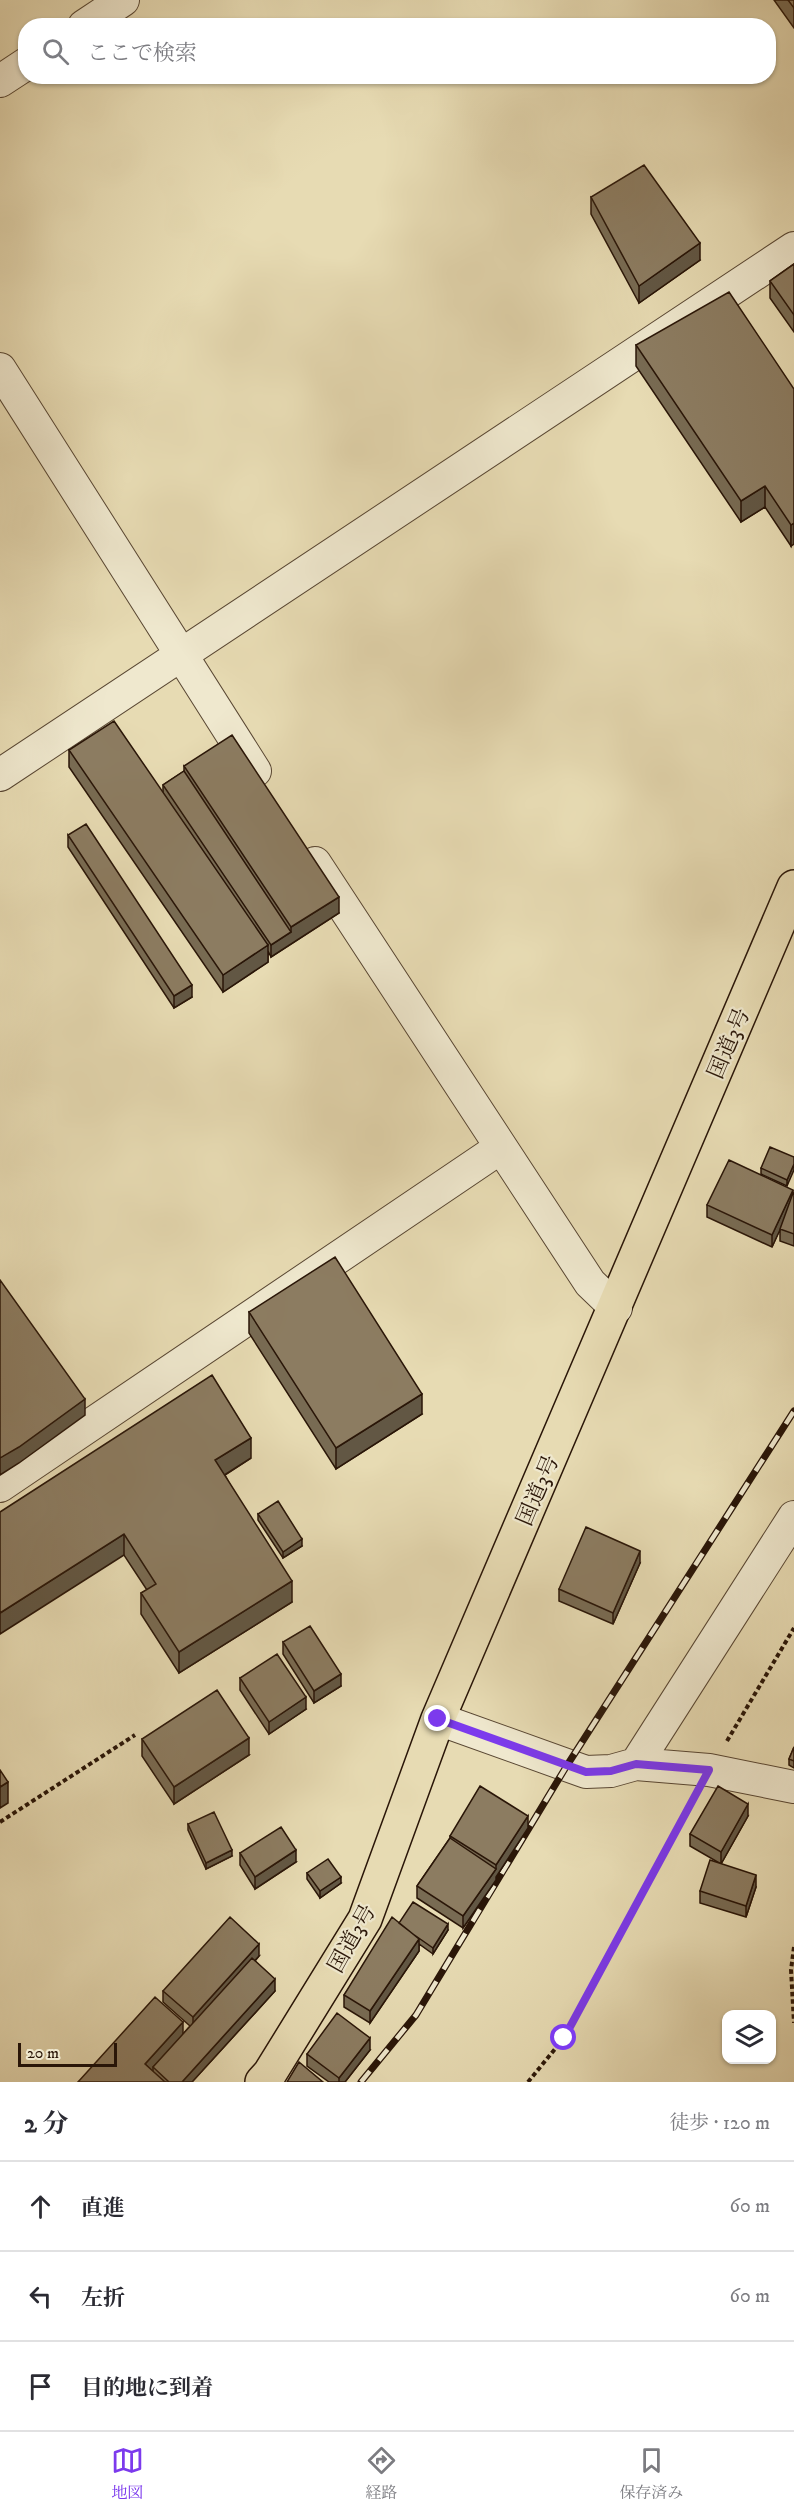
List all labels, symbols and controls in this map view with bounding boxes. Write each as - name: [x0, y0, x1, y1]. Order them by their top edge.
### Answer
- search box: [18, 18, 776, 84]
- icon: search: [39, 35, 72, 68]
- text: ここで検索: [87, 40, 197, 67]
- street label: 国道3号: [702, 1004, 756, 1083]
- street label: 国道3号: [511, 1451, 565, 1530]
- route end: [424, 1705, 450, 1731]
- street label: 国道3号: [323, 1900, 382, 1978]
- map controls: [722, 2010, 776, 2064]
- button: layers: [722, 2010, 776, 2064]
- route start: [550, 2024, 576, 2050]
- scale bar: [18, 2040, 117, 2068]
- text: 20 m: [27, 2043, 59, 2063]
- text: 2 分: [24, 2108, 68, 2141]
- text: 徒歩 · 120 m: [669, 2111, 770, 2136]
- icon: ahead: [24, 2190, 57, 2223]
- text: 60 m: [730, 2194, 770, 2219]
- text: 直進: [81, 2195, 125, 2222]
- icon: left: [24, 2280, 57, 2313]
- text: 60 m: [730, 2284, 770, 2309]
- text: 左折: [81, 2285, 125, 2312]
- icon: arrive: [24, 2370, 57, 2403]
- text: 目的地に到着: [81, 2375, 213, 2402]
- tab: 地図: [111, 2444, 144, 2503]
- tab: 経路: [365, 2444, 398, 2503]
- tab: 保存済み: [619, 2444, 683, 2503]

